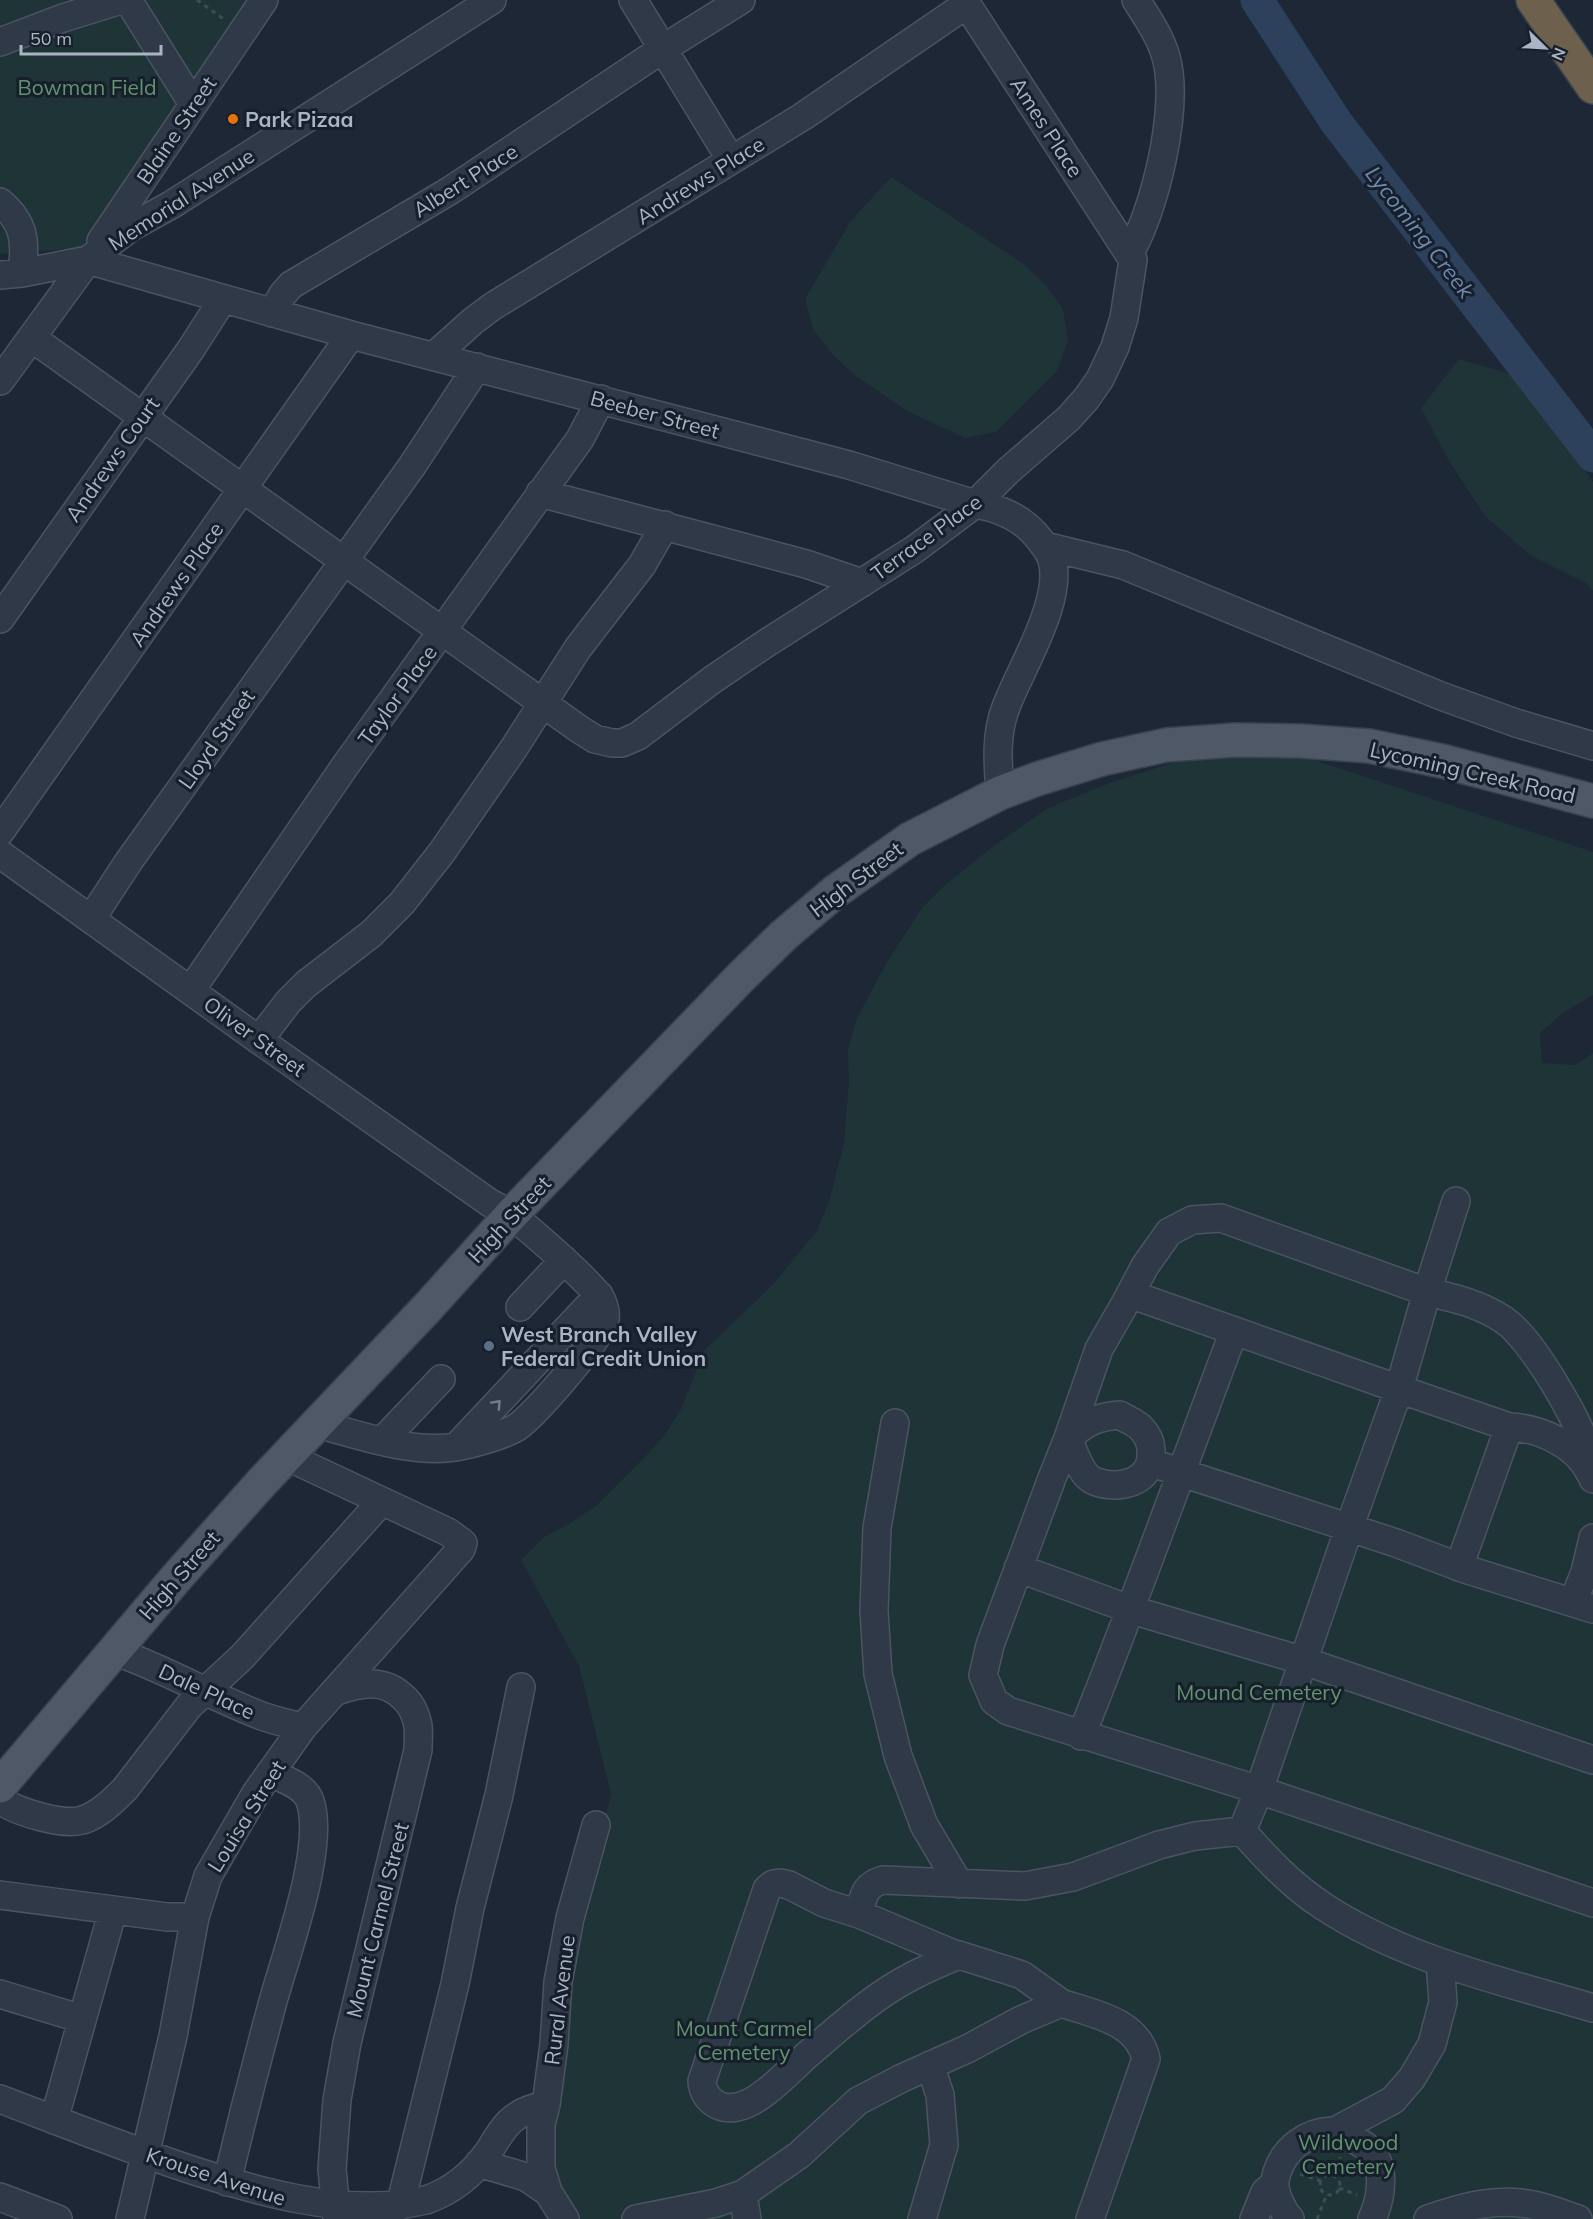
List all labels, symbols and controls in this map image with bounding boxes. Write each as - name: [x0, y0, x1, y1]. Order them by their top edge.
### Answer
- scale bar: [21, 18, 160, 56]
- north arrow: [1515, 18, 1575, 78]
- text: 50 m: [30, 27, 72, 50]
- text: N: [1547, 45, 1570, 64]
- street label: Blaine Street: [131, 71, 221, 189]
- street label: Ames Place: [1005, 72, 1089, 182]
- park label: Bowman Field: [17, 74, 157, 100]
- place label: Park Pizaa: [245, 106, 354, 132]
- marker: Park Pizaa: [226, 112, 240, 126]
- street label: Andrews Place: [631, 130, 769, 230]
- street label: Albert Place: [408, 138, 522, 222]
- street label: Memorial Avenue: [103, 142, 259, 256]
- water label: Lycoming Creek: [1360, 160, 1481, 304]
- street label: Beeber Street: [588, 384, 722, 444]
- street label: Andrews Court: [59, 392, 165, 526]
- street label: Terrace Place: [866, 488, 986, 586]
- street label: Andrews Place: [123, 517, 229, 651]
- street label: Taylor Place: [352, 640, 442, 750]
- street label: Lloyd Street: [172, 684, 260, 794]
- street label: Lycoming Creek Road: [1368, 736, 1578, 808]
- street label: High Street: [804, 836, 908, 922]
- street label: Oliver Street: [199, 990, 311, 1082]
- street label: High Street: [462, 1170, 556, 1268]
- place label: West Branch Valley Federal Credit Union: [501, 1321, 706, 1371]
- marker: West Branch Valley Federal Credit Union: [482, 1339, 496, 1353]
- one-way arrow: [490, 1400, 501, 1410]
- street label: High Street: [133, 1525, 225, 1625]
- street label: Dale Place: [155, 1657, 259, 1725]
- park label: Mound Cemetery: [1176, 1679, 1342, 1705]
- street label: Louisa Street: [201, 1755, 291, 1877]
- street label: Mount Carmel Street: [340, 1820, 414, 2020]
- street label: Rural Avenue: [538, 1934, 580, 2066]
- park label: Mount Carmel Cemetery: [676, 2015, 812, 2065]
- park label: Wildwood Cemetery: [1298, 2129, 1398, 2179]
- street label: Krouse Avenue: [143, 2141, 289, 2211]

